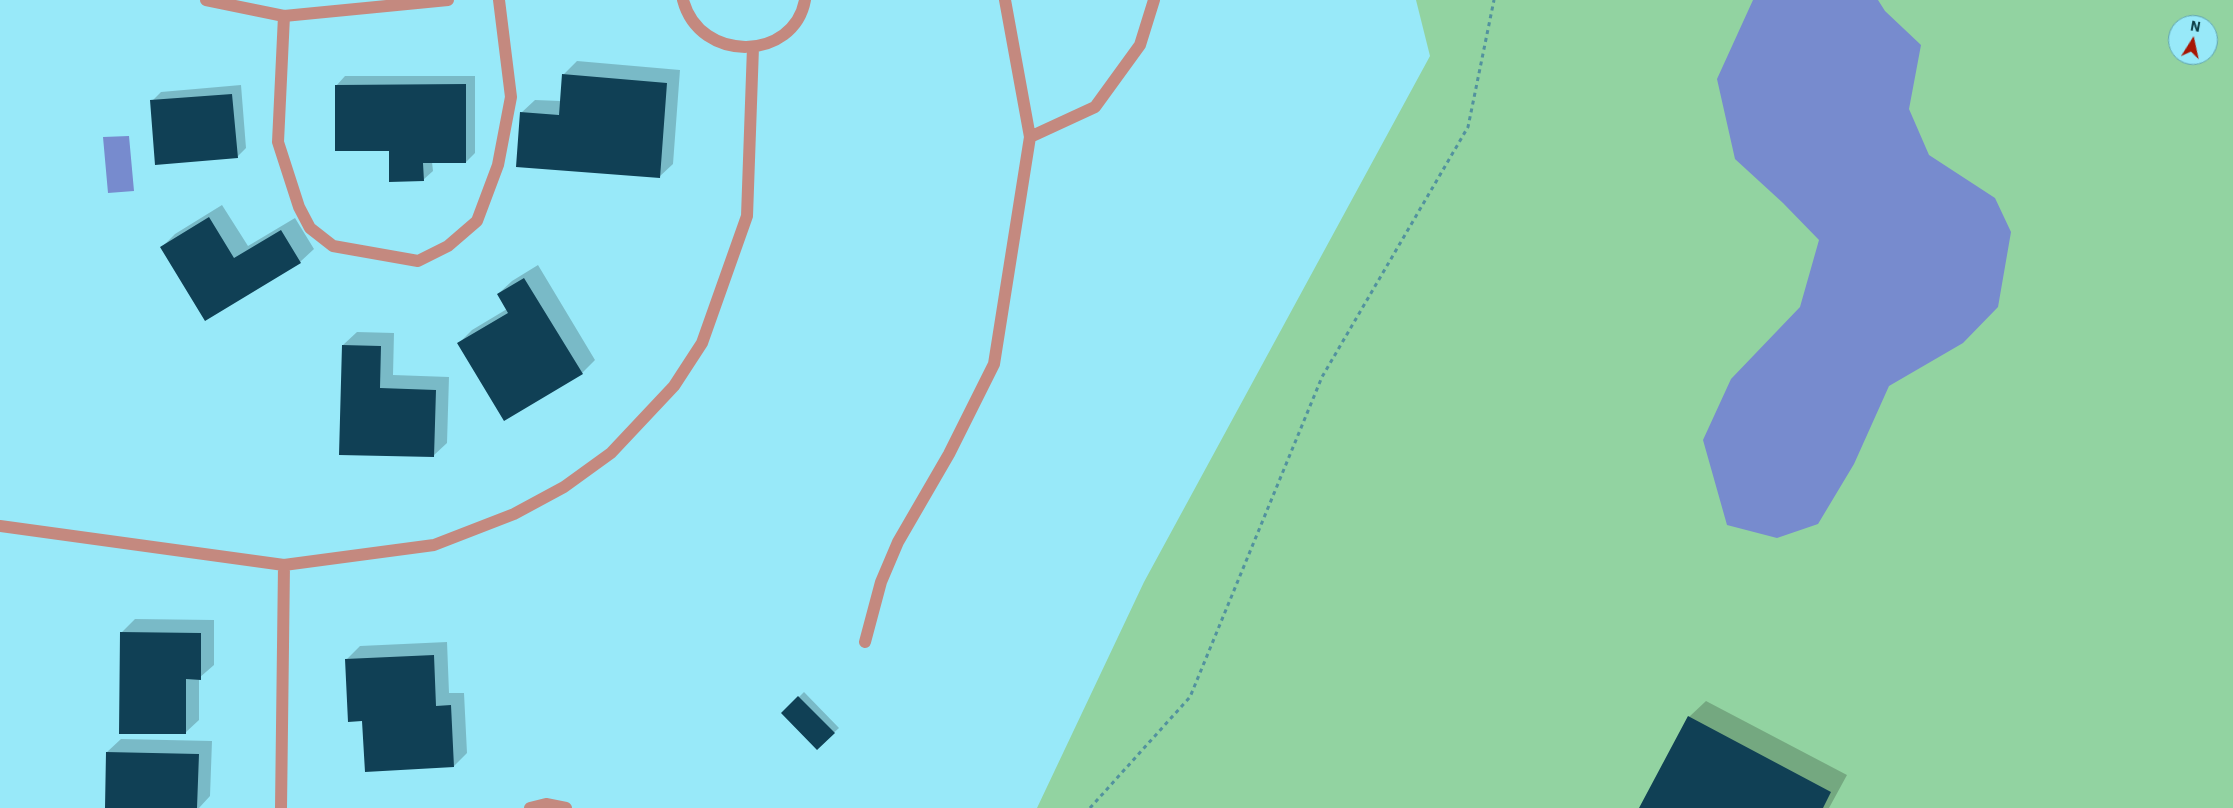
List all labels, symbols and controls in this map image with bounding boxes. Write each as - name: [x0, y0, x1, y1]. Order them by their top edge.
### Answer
- north arrow: [2168, 15, 2218, 65]
- text: N: [2189, 16, 2202, 36]

